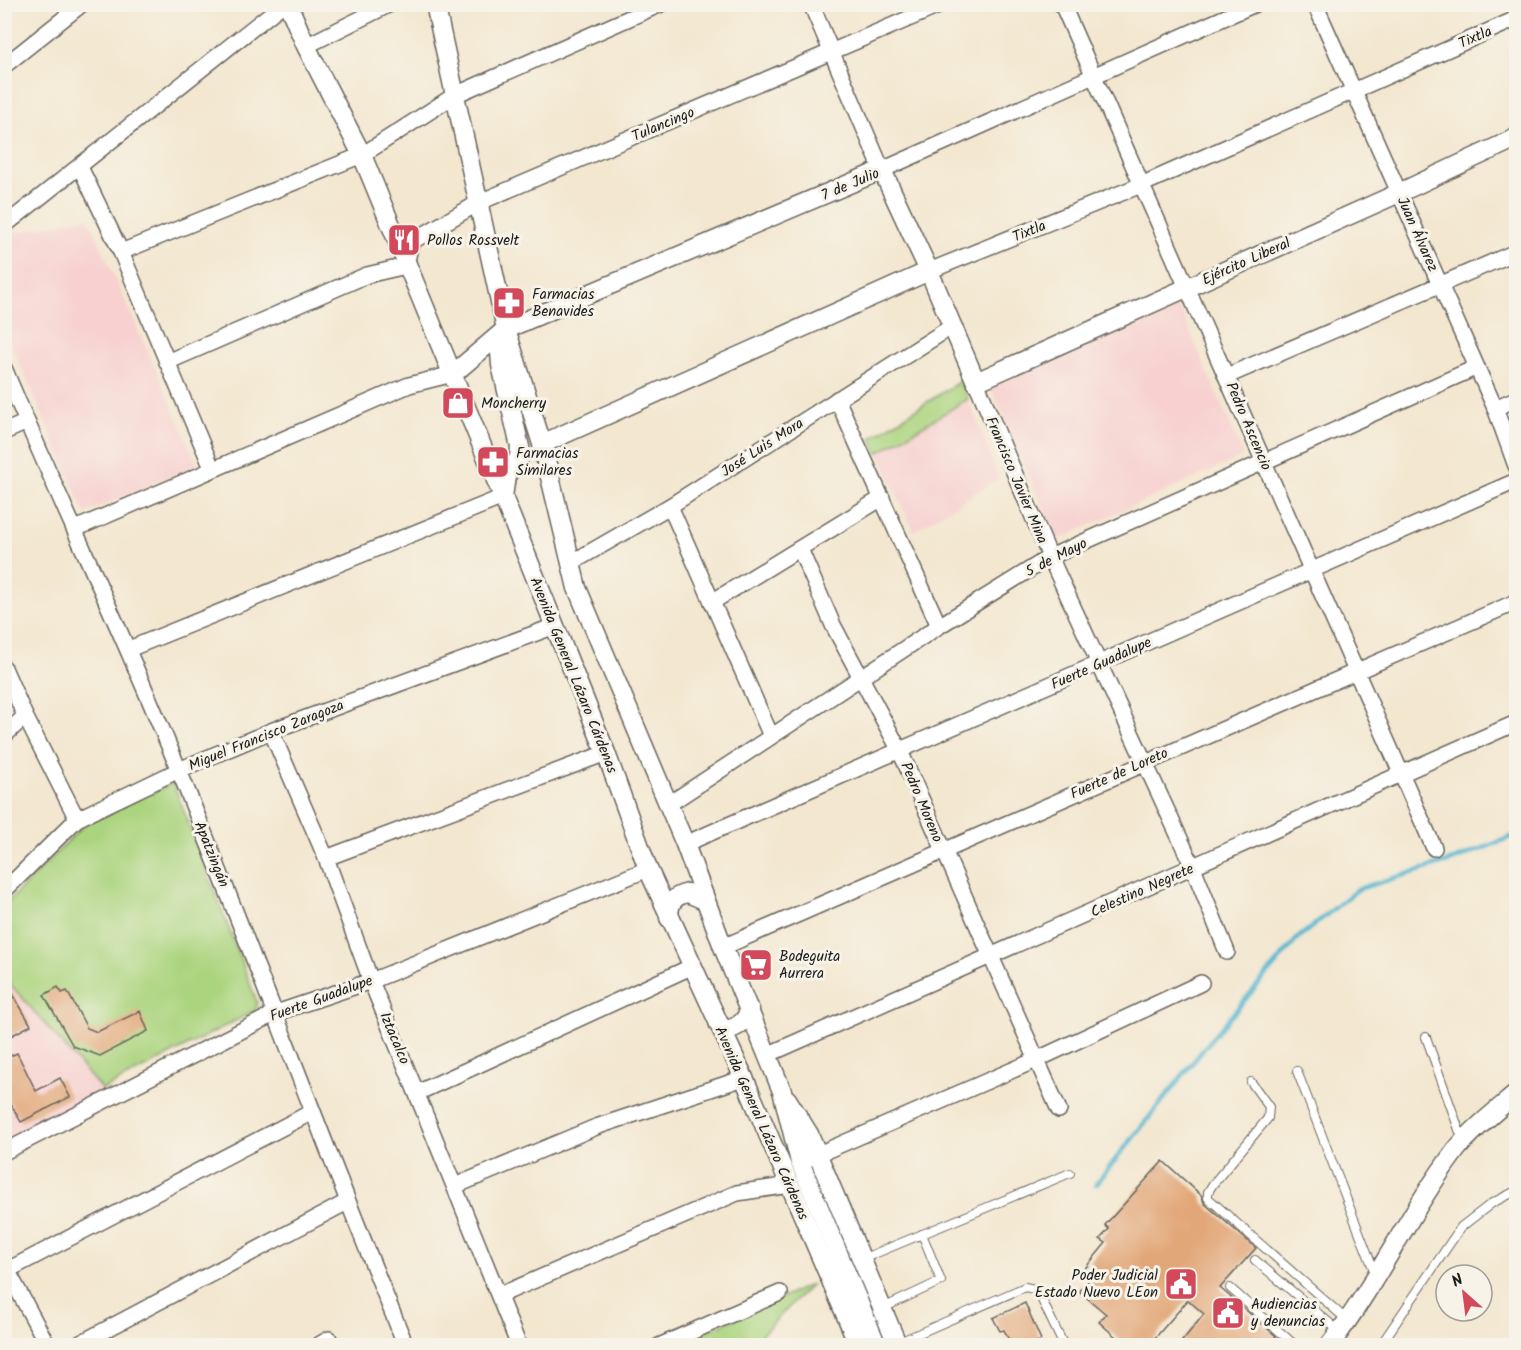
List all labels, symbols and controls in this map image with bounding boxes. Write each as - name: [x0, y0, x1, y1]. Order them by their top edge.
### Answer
- street label: Tixtla: [1455, 20, 1496, 56]
- street label: Tulancingo: [628, 101, 699, 149]
- street label: 7 de Julio: [817, 162, 884, 208]
- street label: Juan Álvarez: [1390, 193, 1444, 276]
- street label: Tixtla: [1009, 214, 1050, 250]
- restaurant icon: Pollos Rossvelt: [386, 222, 422, 258]
- place label: Pollos Rossvelt: [427, 229, 520, 253]
- street label: Ejército Liberal: [1198, 231, 1295, 292]
- place label: Farmacias Benavides: [532, 283, 595, 324]
- pharmacy icon: Farmacias Benavides: [491, 285, 527, 321]
- street label: Pedro Ascencio: [1219, 378, 1278, 475]
- shop icon: Moncherry: [440, 385, 476, 421]
- place label: Moncherry: [481, 392, 547, 416]
- street label: José Luis Mora: [716, 412, 809, 484]
- street label: Francisco Javier Mina: [978, 413, 1054, 548]
- place label: Farmacias Similares: [516, 442, 579, 483]
- pharmacy icon: Farmacias Similares: [475, 444, 511, 480]
- street label: 5 de Mayo: [1021, 532, 1092, 584]
- street label: Avenida General Lázaro Cárdenas: [523, 574, 624, 778]
- street label: Fuerte Guadalupe: [1047, 631, 1156, 697]
- street label: Miguel Francisco Zaragoza: [185, 694, 348, 778]
- street label: Fuerte de Loreto: [1067, 742, 1172, 806]
- street label: Pedro Moreno: [893, 758, 949, 847]
- street label: Apatzingán: [187, 818, 235, 891]
- street label: Celestino Negrete: [1087, 857, 1198, 924]
- place label: Bodeguita Aurrera: [779, 945, 840, 986]
- supermarket icon: Bodeguita Aurrera: [738, 947, 774, 983]
- street label: Fuerte Guadalupe: [266, 969, 376, 1029]
- street label: Iztacalco: [372, 1008, 416, 1069]
- street label: Avenida General Lázaro Cárdenas: [707, 1023, 815, 1225]
- north arrow: [1434, 1263, 1494, 1323]
- place label: Poder Judicial Estado Nuevo LEon: [1035, 1264, 1158, 1305]
- public building icon: Poder Judicial Estado Nuevo LEon: [1163, 1266, 1199, 1302]
- text: N: [1447, 1268, 1468, 1294]
- place label: Audiencias y denuncias: [1250, 1293, 1326, 1334]
- public building icon: Audiencias y denuncias: [1210, 1295, 1246, 1331]

